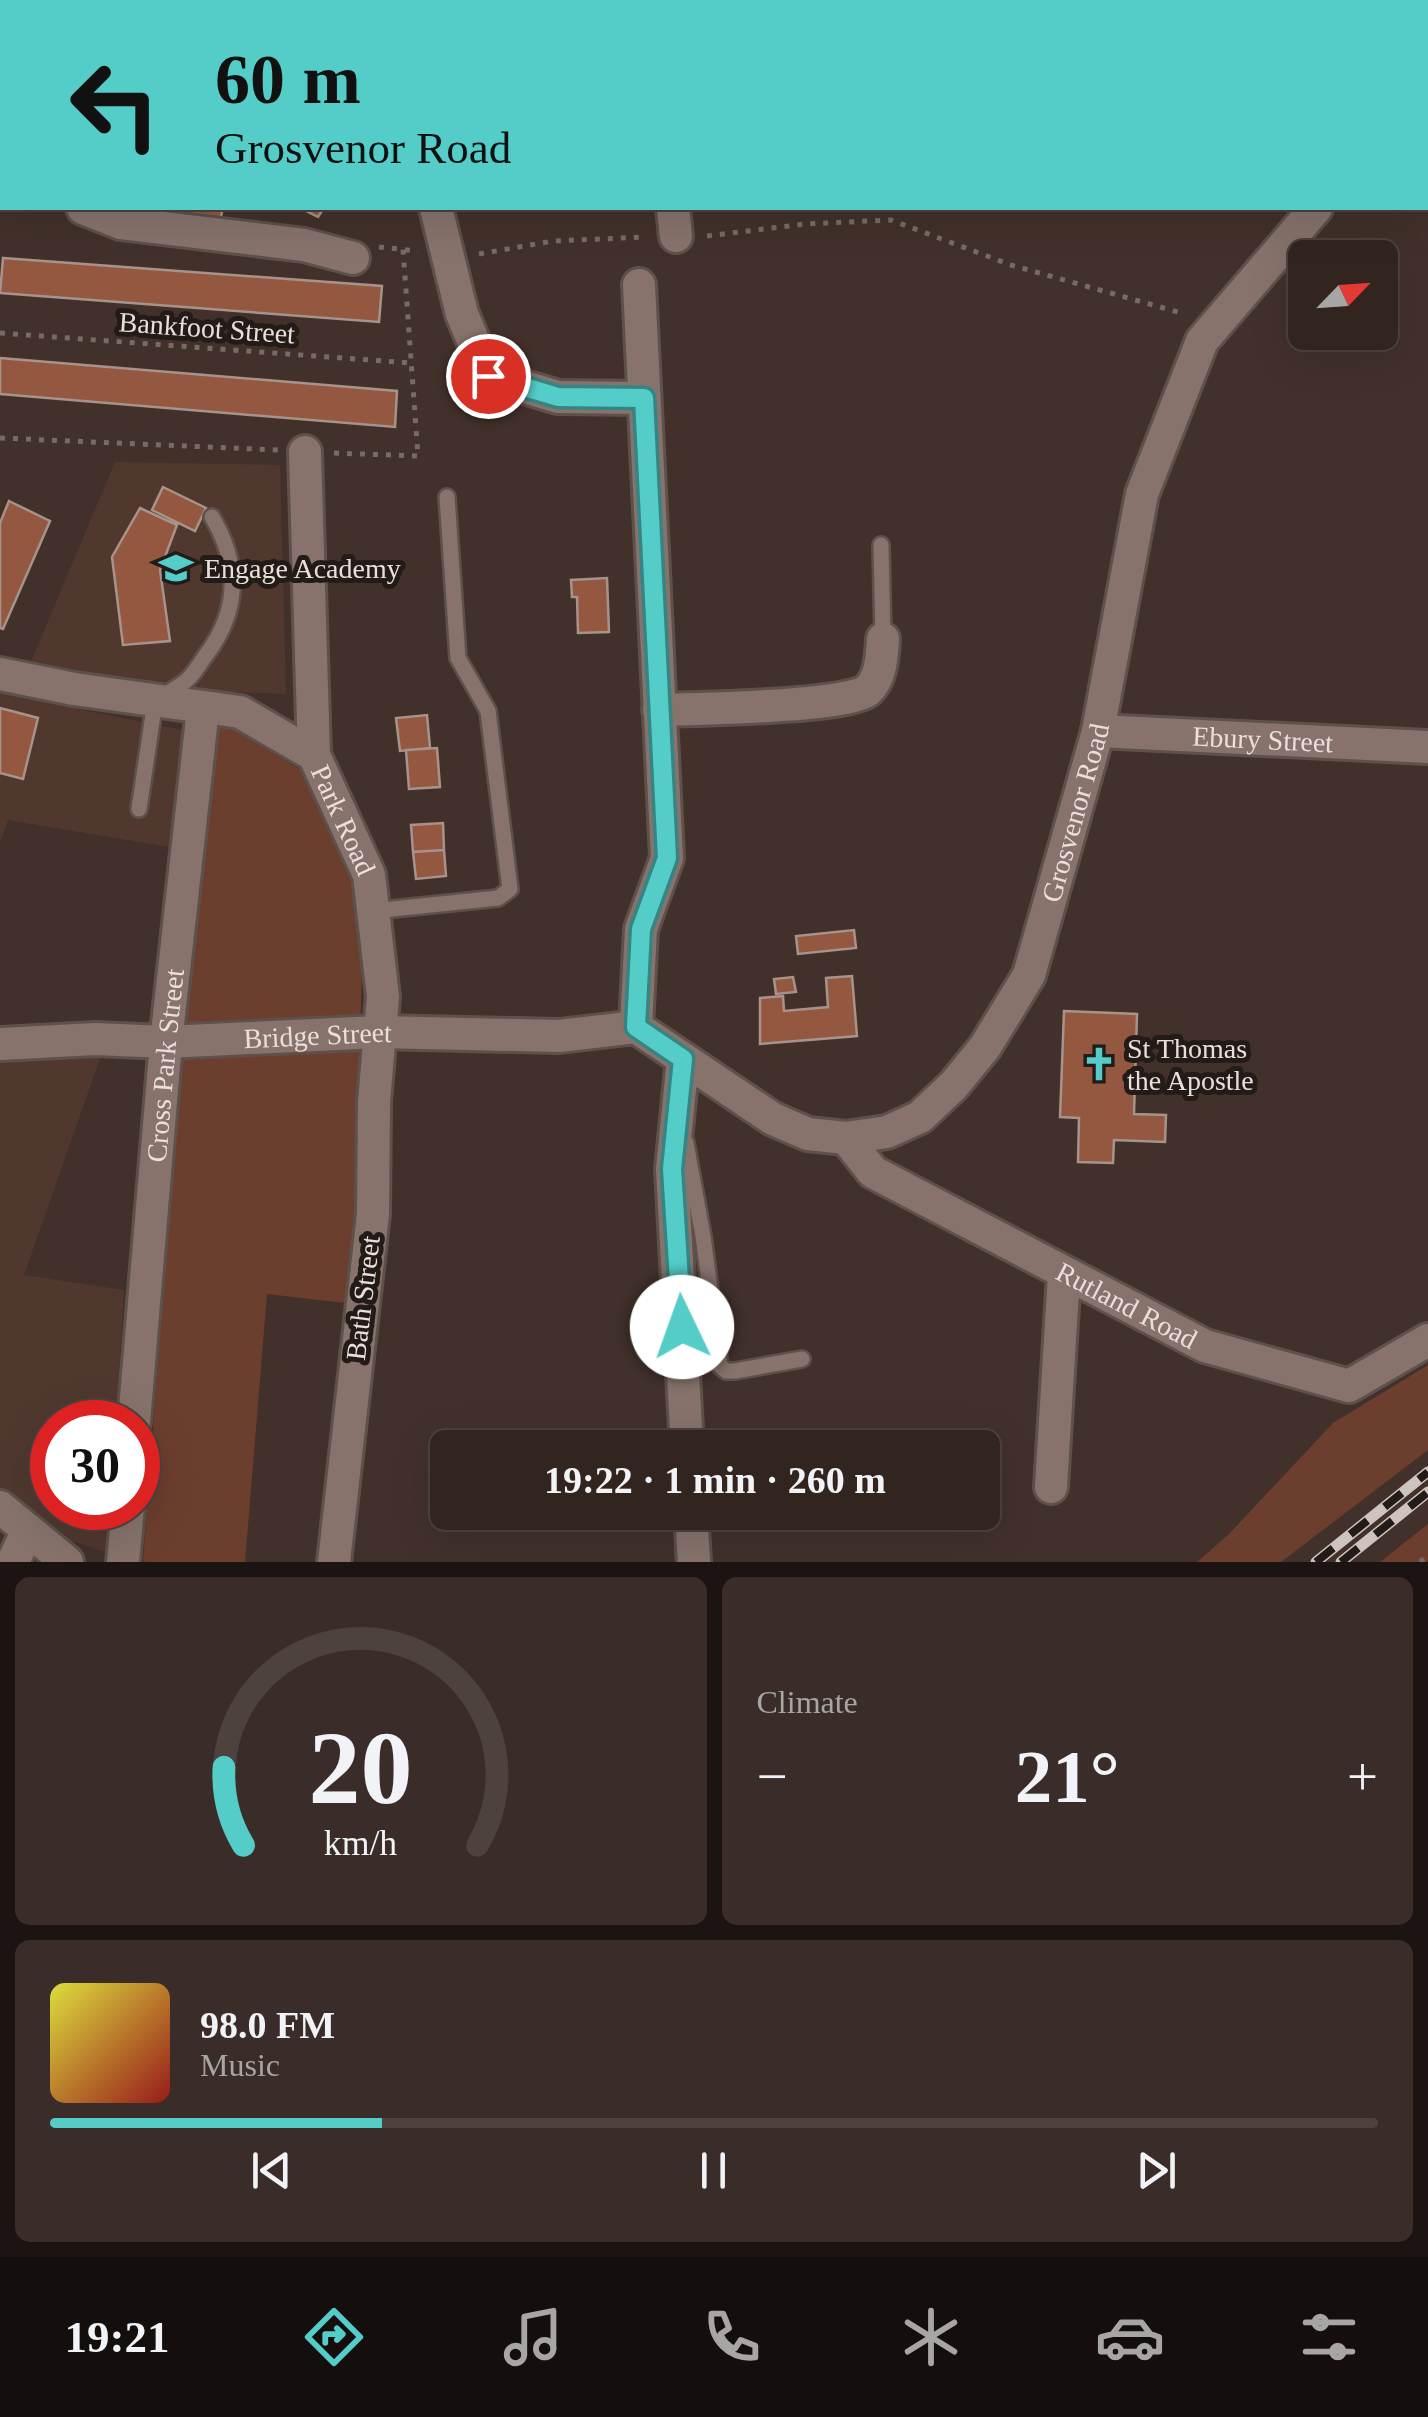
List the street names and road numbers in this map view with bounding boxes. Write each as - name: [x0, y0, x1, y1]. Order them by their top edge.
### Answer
- street label: Bankfoot Street: [118, 306, 296, 350]
- street label: Ebury Street: [1192, 720, 1334, 758]
- street label: Grosvenor Road: [1035, 721, 1115, 905]
- street label: Park Road: [305, 760, 382, 880]
- street label: Cross Park Street: [140, 967, 190, 1163]
- street label: Bridge Street: [243, 1016, 392, 1054]
- street label: Bath Street: [340, 1234, 386, 1362]
- street label: Rutland Road: [1051, 1255, 1203, 1355]

